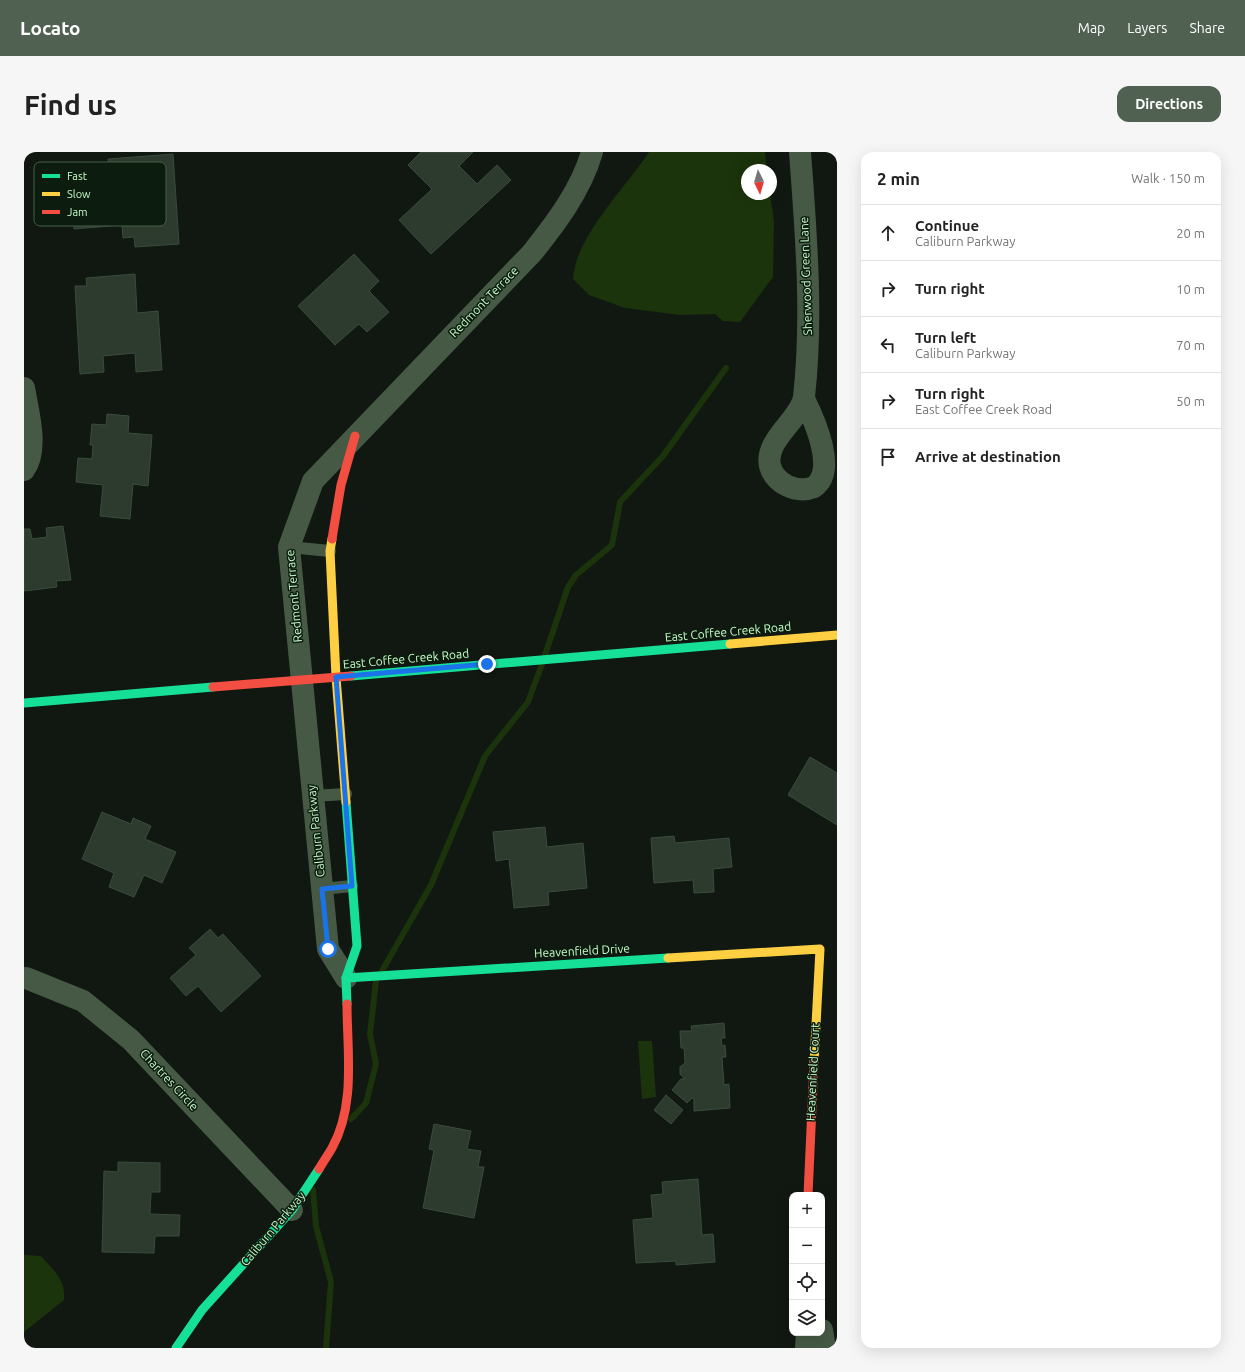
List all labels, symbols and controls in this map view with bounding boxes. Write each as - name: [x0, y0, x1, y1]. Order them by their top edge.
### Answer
- text: Locato: [20, 17, 81, 39]
- text: Map: [1078, 20, 1105, 36]
- text: Layers: [1127, 20, 1167, 36]
- text: Share: [1189, 20, 1225, 36]
- button: Directions: [1117, 86, 1221, 122]
- text: Find us: [24, 89, 117, 120]
- legend: [34, 162, 166, 226]
- north arrow: [741, 164, 777, 200]
- text: 2 min: [877, 169, 920, 188]
- text: Fast: [67, 170, 88, 182]
- text: Walk · 150 m: [1131, 171, 1205, 185]
- text: Slow: [67, 188, 91, 200]
- text: Jam: [67, 206, 88, 218]
- street label: Sherwood Green Lane: [797, 216, 814, 336]
- text: Continue: [915, 217, 979, 234]
- icon: ahead: [877, 222, 899, 244]
- text: 20 m: [1176, 226, 1205, 240]
- text: Caliburn Parkway: [915, 234, 1015, 248]
- street label: Redmont Terrace: [447, 264, 521, 340]
- icon: right: [877, 278, 899, 300]
- text: Turn right: [915, 280, 985, 297]
- text: 10 m: [1176, 282, 1205, 296]
- text: Turn left: [915, 329, 976, 346]
- icon: left: [877, 334, 899, 356]
- text: 70 m: [1176, 338, 1205, 352]
- text: Caliburn Parkway: [915, 346, 1015, 360]
- text: Turn right: [915, 385, 985, 402]
- icon: right: [877, 390, 899, 412]
- text: 50 m: [1176, 394, 1205, 408]
- text: East Coffee Creek Road: [915, 402, 1052, 416]
- icon: arrive: [877, 446, 899, 468]
- text: Arrive at destination: [915, 448, 1061, 465]
- street label: Redmont Terrace: [283, 549, 304, 643]
- street label: East Coffee Creek Road: [664, 620, 792, 643]
- street label: East Coffee Creek Road: [342, 647, 470, 670]
- route end: [478, 655, 496, 673]
- street label: Caliburn Parkway: [304, 784, 327, 878]
- route start: [319, 940, 337, 958]
- street label: Heavenfield Drive: [534, 942, 630, 960]
- street label: Heavenfield Court: [803, 1022, 822, 1121]
- street label: Chartres Circle: [138, 1046, 201, 1113]
- street label: Caliburn Parkway: [238, 1189, 308, 1268]
- map controls: [789, 1192, 825, 1336]
- button: +: [789, 1192, 825, 1228]
- button: −: [789, 1228, 825, 1264]
- button: locate: [789, 1264, 825, 1300]
- button: layers: [789, 1300, 825, 1336]

